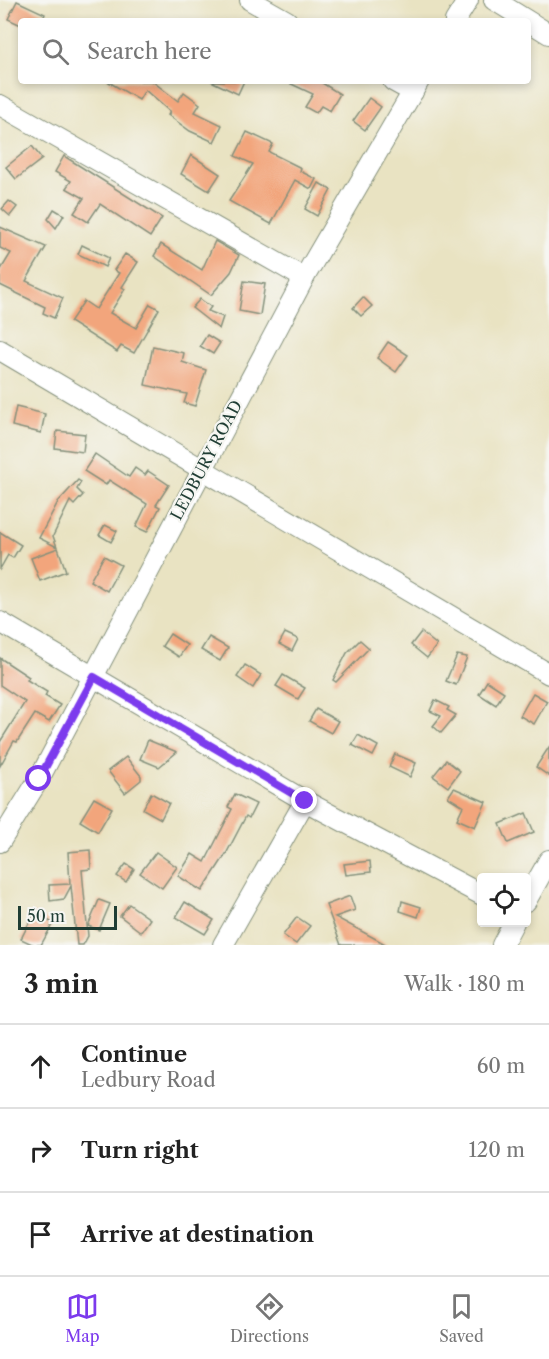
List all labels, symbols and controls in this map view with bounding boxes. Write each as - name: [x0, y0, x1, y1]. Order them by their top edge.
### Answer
- search box: [18, 18, 531, 84]
- icon: search: [39, 35, 72, 68]
- text: Search here: [87, 38, 212, 65]
- street label: LEDBURY ROAD: [166, 397, 246, 523]
- route start: [25, 765, 51, 791]
- route end: [291, 787, 317, 813]
- map controls: [477, 873, 531, 927]
- button: locate: [477, 873, 531, 927]
- scale bar: [18, 903, 117, 930]
- text: 50 m: [27, 906, 65, 926]
- text: 3 min: [24, 968, 98, 1000]
- text: Walk · 180 m: [404, 972, 525, 996]
- text: Continue: [81, 1041, 187, 1068]
- icon: ahead: [24, 1050, 57, 1083]
- text: 60 m: [477, 1054, 525, 1078]
- text: Ledbury Road: [81, 1068, 216, 1092]
- icon: right: [24, 1134, 57, 1167]
- text: Turn right: [81, 1137, 199, 1164]
- text: 120 m: [468, 1138, 525, 1162]
- icon: arrive: [24, 1218, 57, 1251]
- text: Arrive at destination: [81, 1221, 314, 1248]
- tab: Map: [65, 1290, 100, 1346]
- tab: Directions: [230, 1290, 309, 1346]
- tab: Saved: [439, 1290, 484, 1346]

